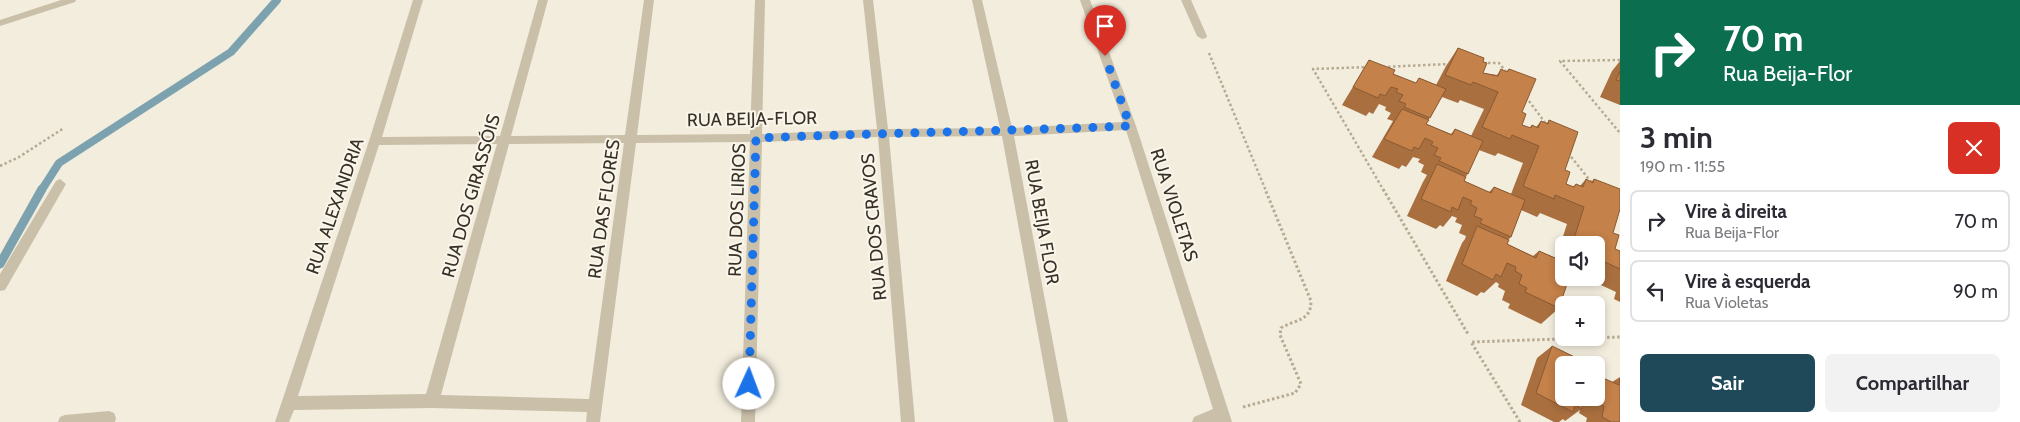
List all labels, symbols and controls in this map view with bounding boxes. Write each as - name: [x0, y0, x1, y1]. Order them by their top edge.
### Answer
- pin: [1084, 5, 1126, 56]
- icon: arrive: [1091, 12, 1119, 40]
- text: 70 m: [1723, 17, 1804, 60]
- icon: right: [1640, 20, 1705, 85]
- text: Rua Beija-Flor: [1723, 60, 1852, 87]
- street label: RUA BEIJA-FLOR: [687, 107, 817, 131]
- street label: RUA DOS GIRASSÓIS: [437, 112, 505, 280]
- text: 3 min: [1640, 119, 1713, 156]
- button: close: [1948, 122, 2000, 174]
- street label: RUA ALEXANDRIA: [301, 135, 369, 277]
- street label: RUA DAS FLORES: [583, 138, 625, 280]
- street label: RUA DOS LIRIOS: [724, 143, 750, 277]
- street label: RUA VIOLETAS: [1145, 146, 1203, 264]
- street label: RUA DOS CRAVOS: [857, 153, 891, 301]
- text: 190 m · 11:55: [1640, 157, 1725, 176]
- street label: RUA BEIJA FLOR: [1020, 158, 1064, 286]
- text: Vire à direita: [1685, 200, 1787, 223]
- icon: right: [1642, 207, 1670, 235]
- text: 70 m: [1954, 210, 1998, 233]
- text: Rua Beija-Flor: [1685, 223, 1779, 242]
- map controls: [1555, 236, 1605, 406]
- button: sound: [1555, 236, 1605, 286]
- text: Vire à esquerda: [1685, 270, 1811, 293]
- icon: left: [1642, 277, 1670, 305]
- text: 90 m: [1953, 280, 1998, 303]
- text: Rua Violetas: [1685, 293, 1768, 312]
- button: +: [1555, 296, 1605, 346]
- button: Sair: [1640, 354, 1815, 412]
- button: Compartilhar: [1825, 354, 2000, 412]
- button: −: [1555, 356, 1605, 406]
- position arrow: [722, 357, 774, 409]

